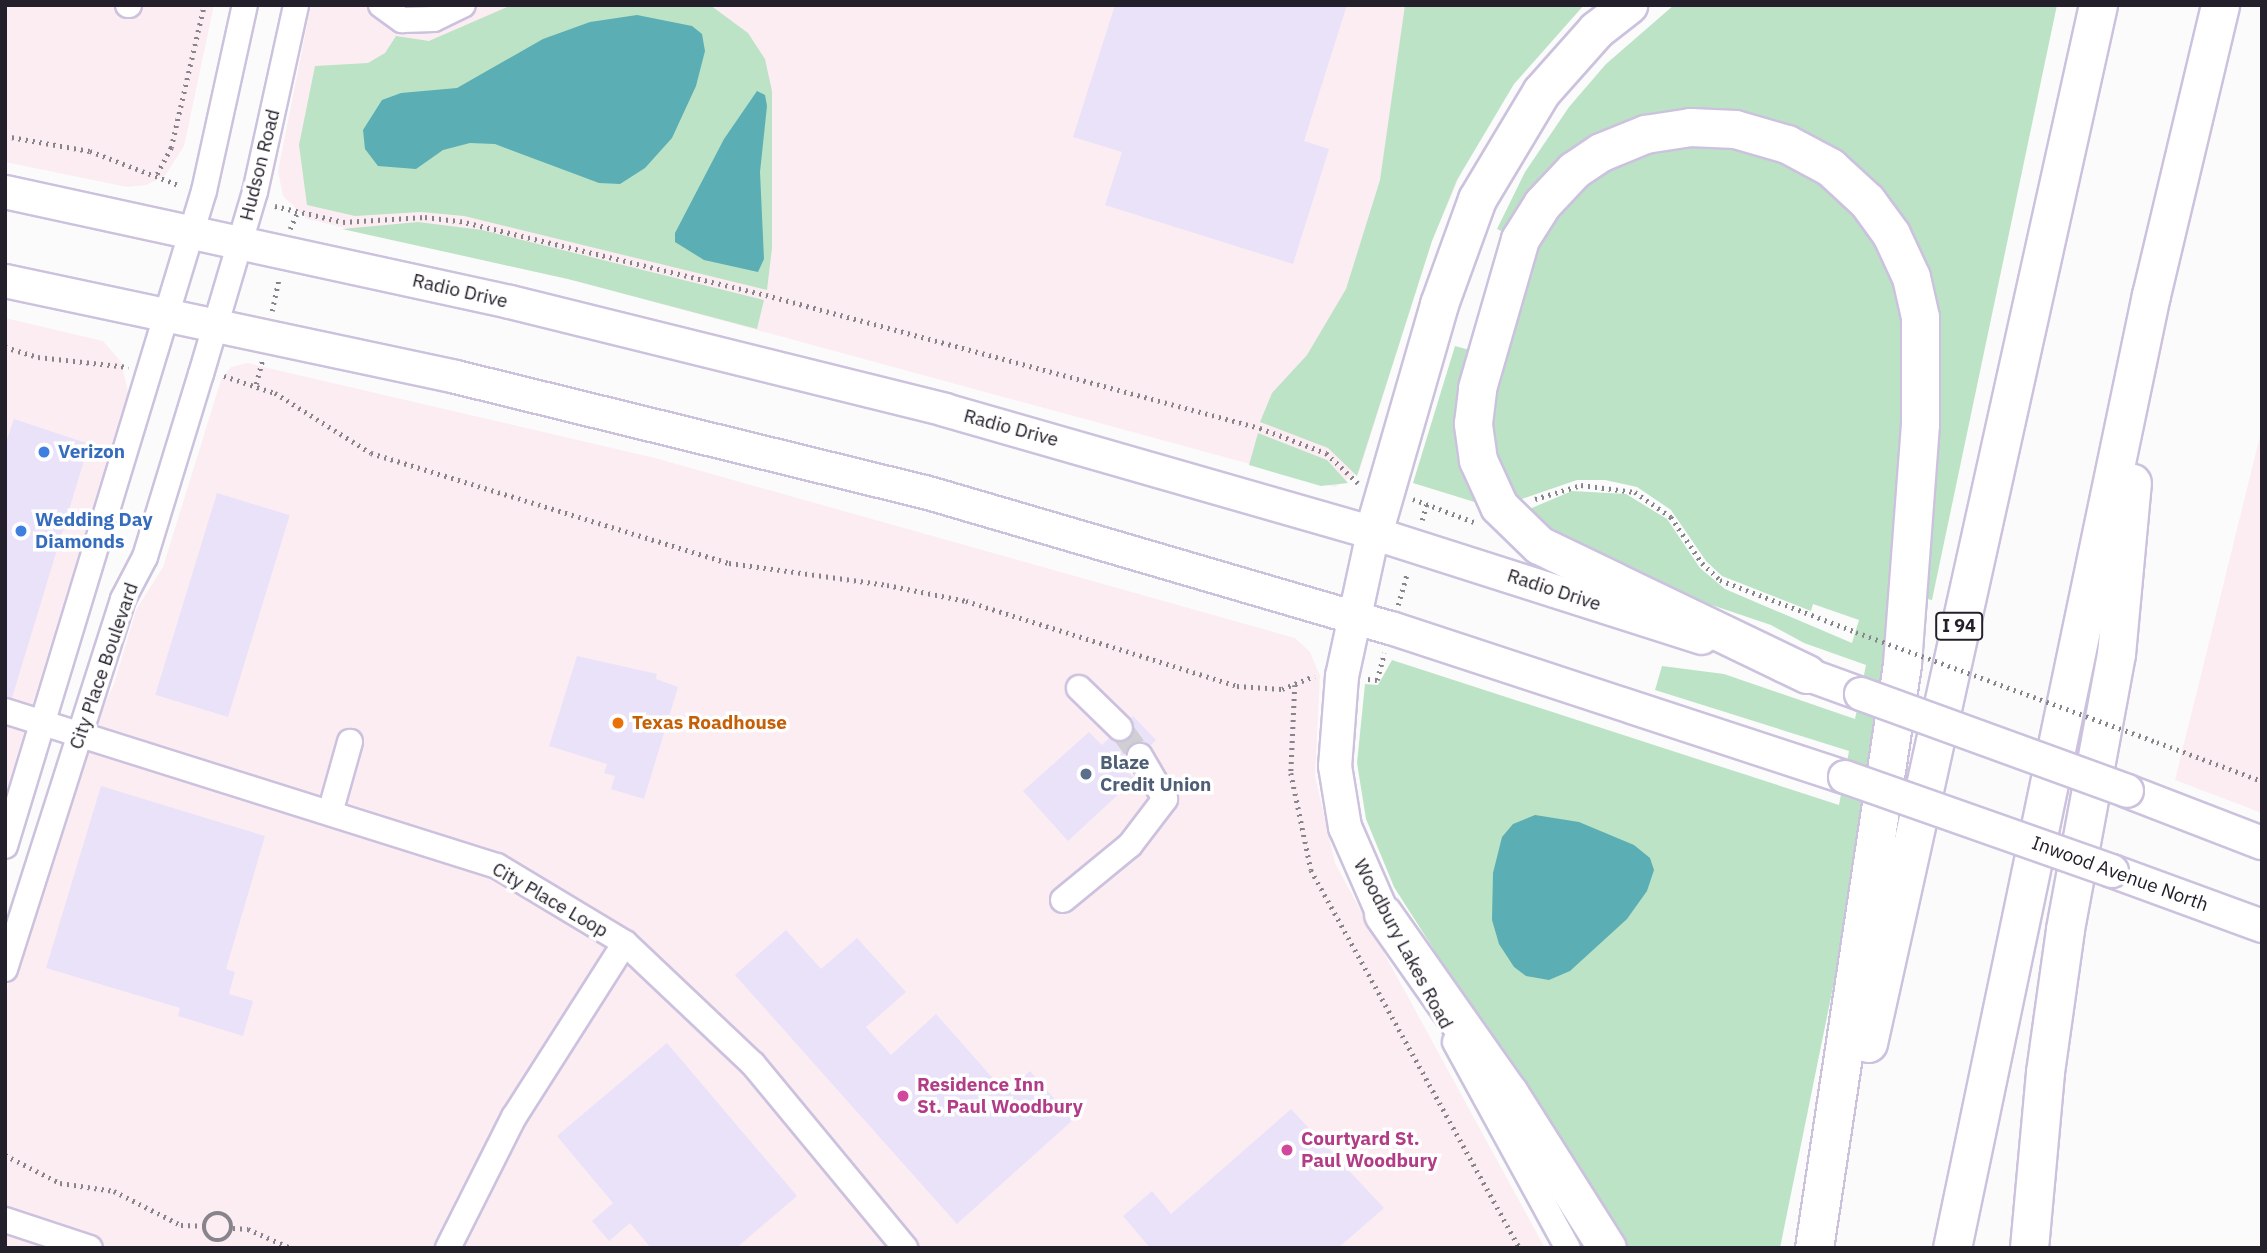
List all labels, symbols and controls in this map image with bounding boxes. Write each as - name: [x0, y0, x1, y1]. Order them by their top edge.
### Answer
- street label: Hudson Road: [235, 107, 285, 223]
- street label: Radio Drive: [410, 269, 510, 313]
- street label: Radio Drive: [961, 404, 1061, 452]
- place label: Verizon: [58, 441, 125, 463]
- marker: Verizon: [36, 444, 52, 460]
- place label: Wedding Day Diamonds: [35, 509, 153, 553]
- marker: Wedding Day Diamonds: [13, 523, 29, 539]
- street label: Radio Drive: [1504, 564, 1604, 616]
- street label: City Place Boulevard: [65, 580, 143, 752]
- road number: I 94: [1934, 612, 1983, 640]
- place label: Texas Roadhouse: [632, 712, 787, 734]
- marker: Texas Roadhouse: [610, 715, 626, 731]
- place label: Blaze Credit Union: [1100, 752, 1211, 796]
- marker: Blaze Credit Union: [1078, 766, 1094, 782]
- street label: Inwood Avenue North: [2029, 831, 2211, 917]
- street label: Woodbury Lakes Road: [1349, 855, 1457, 1033]
- street label: City Place Loop: [488, 858, 612, 942]
- place label: Residence Inn St. Paul Woodbury: [917, 1074, 1083, 1118]
- marker: Residence Inn St. Paul Woodbury: [895, 1088, 911, 1104]
- place label: Courtyard St. Paul Woodbury: [1301, 1128, 1437, 1172]
- marker: Courtyard St. Paul Woodbury: [1279, 1142, 1295, 1158]

